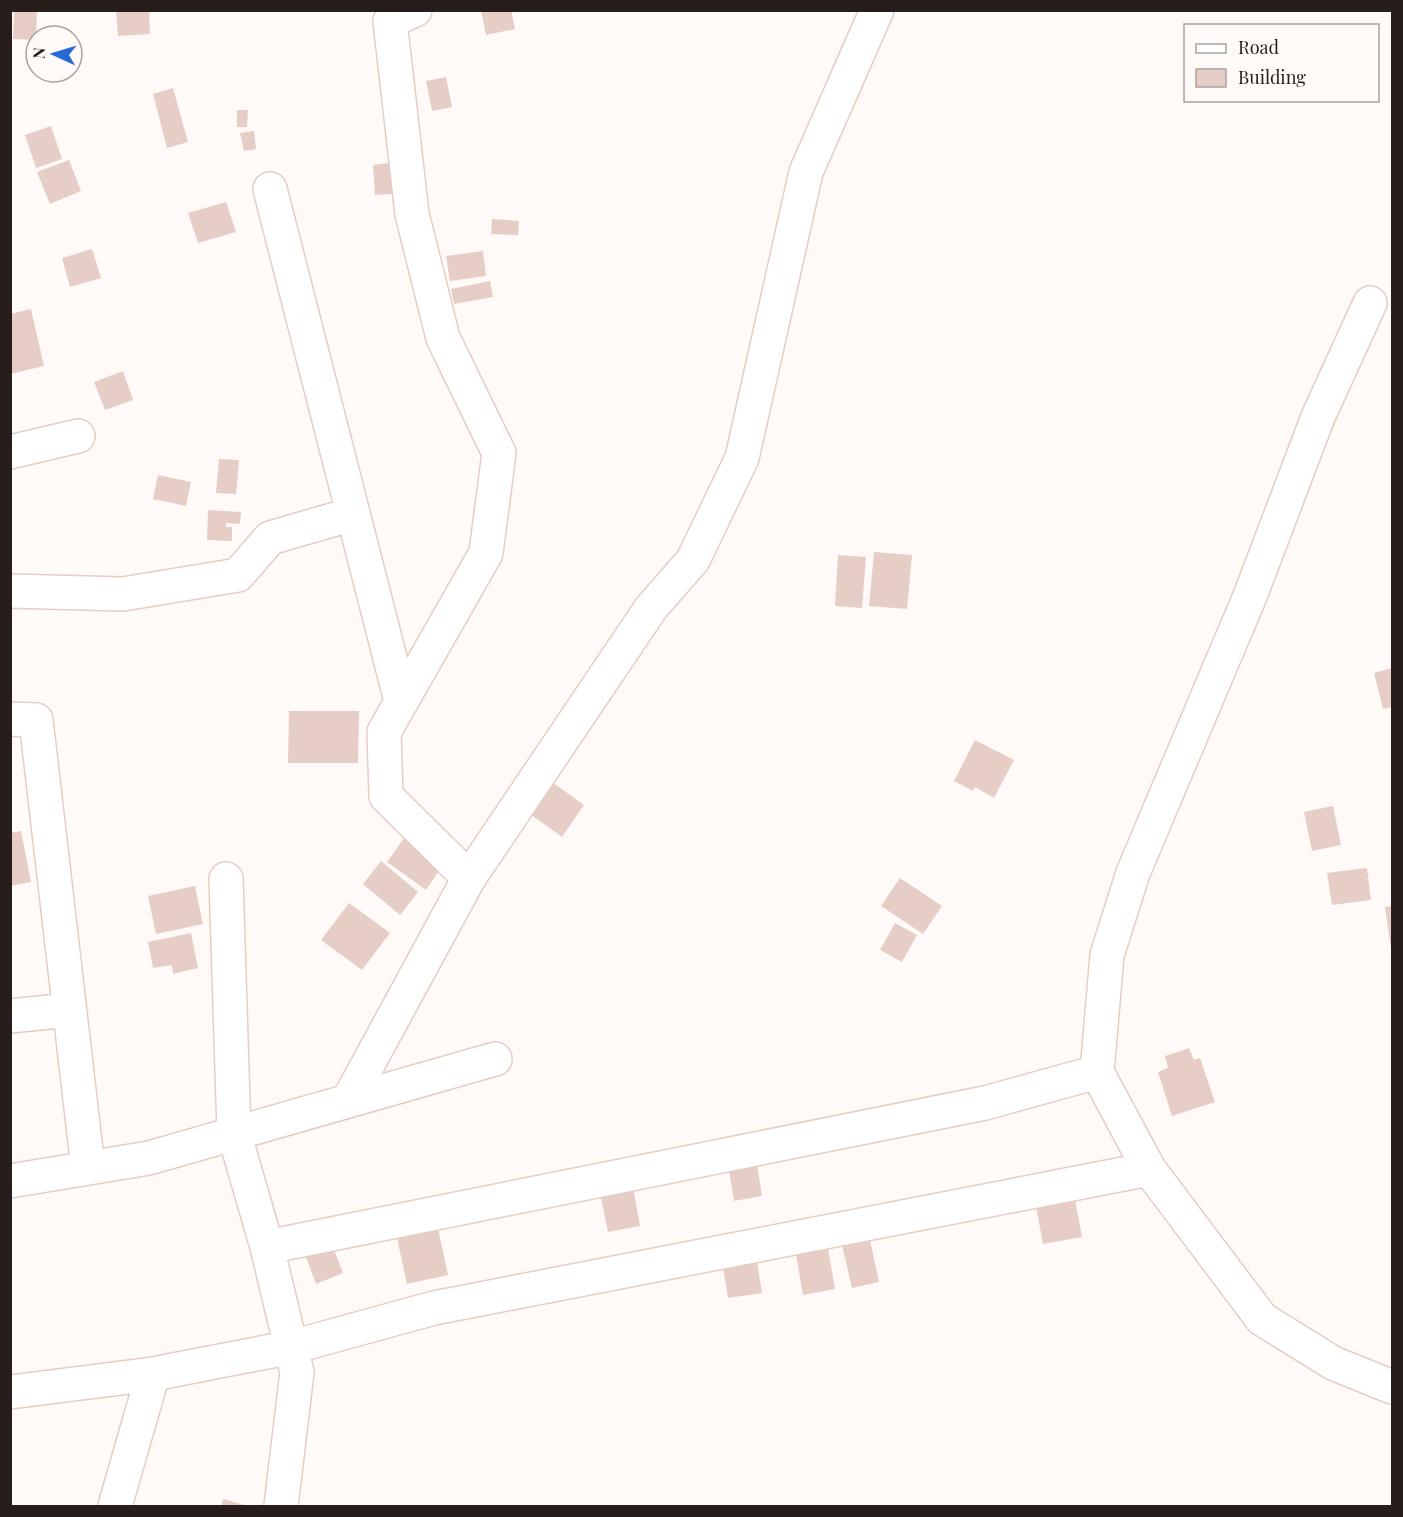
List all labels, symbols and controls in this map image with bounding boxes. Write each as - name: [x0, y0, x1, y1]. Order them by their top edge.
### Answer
- north arrow: [24, 24, 84, 84]
- legend: [1184, 24, 1379, 102]
- text: Road: [1238, 35, 1279, 59]
- text: N: [28, 46, 49, 59]
- text: Building: [1238, 65, 1306, 89]

